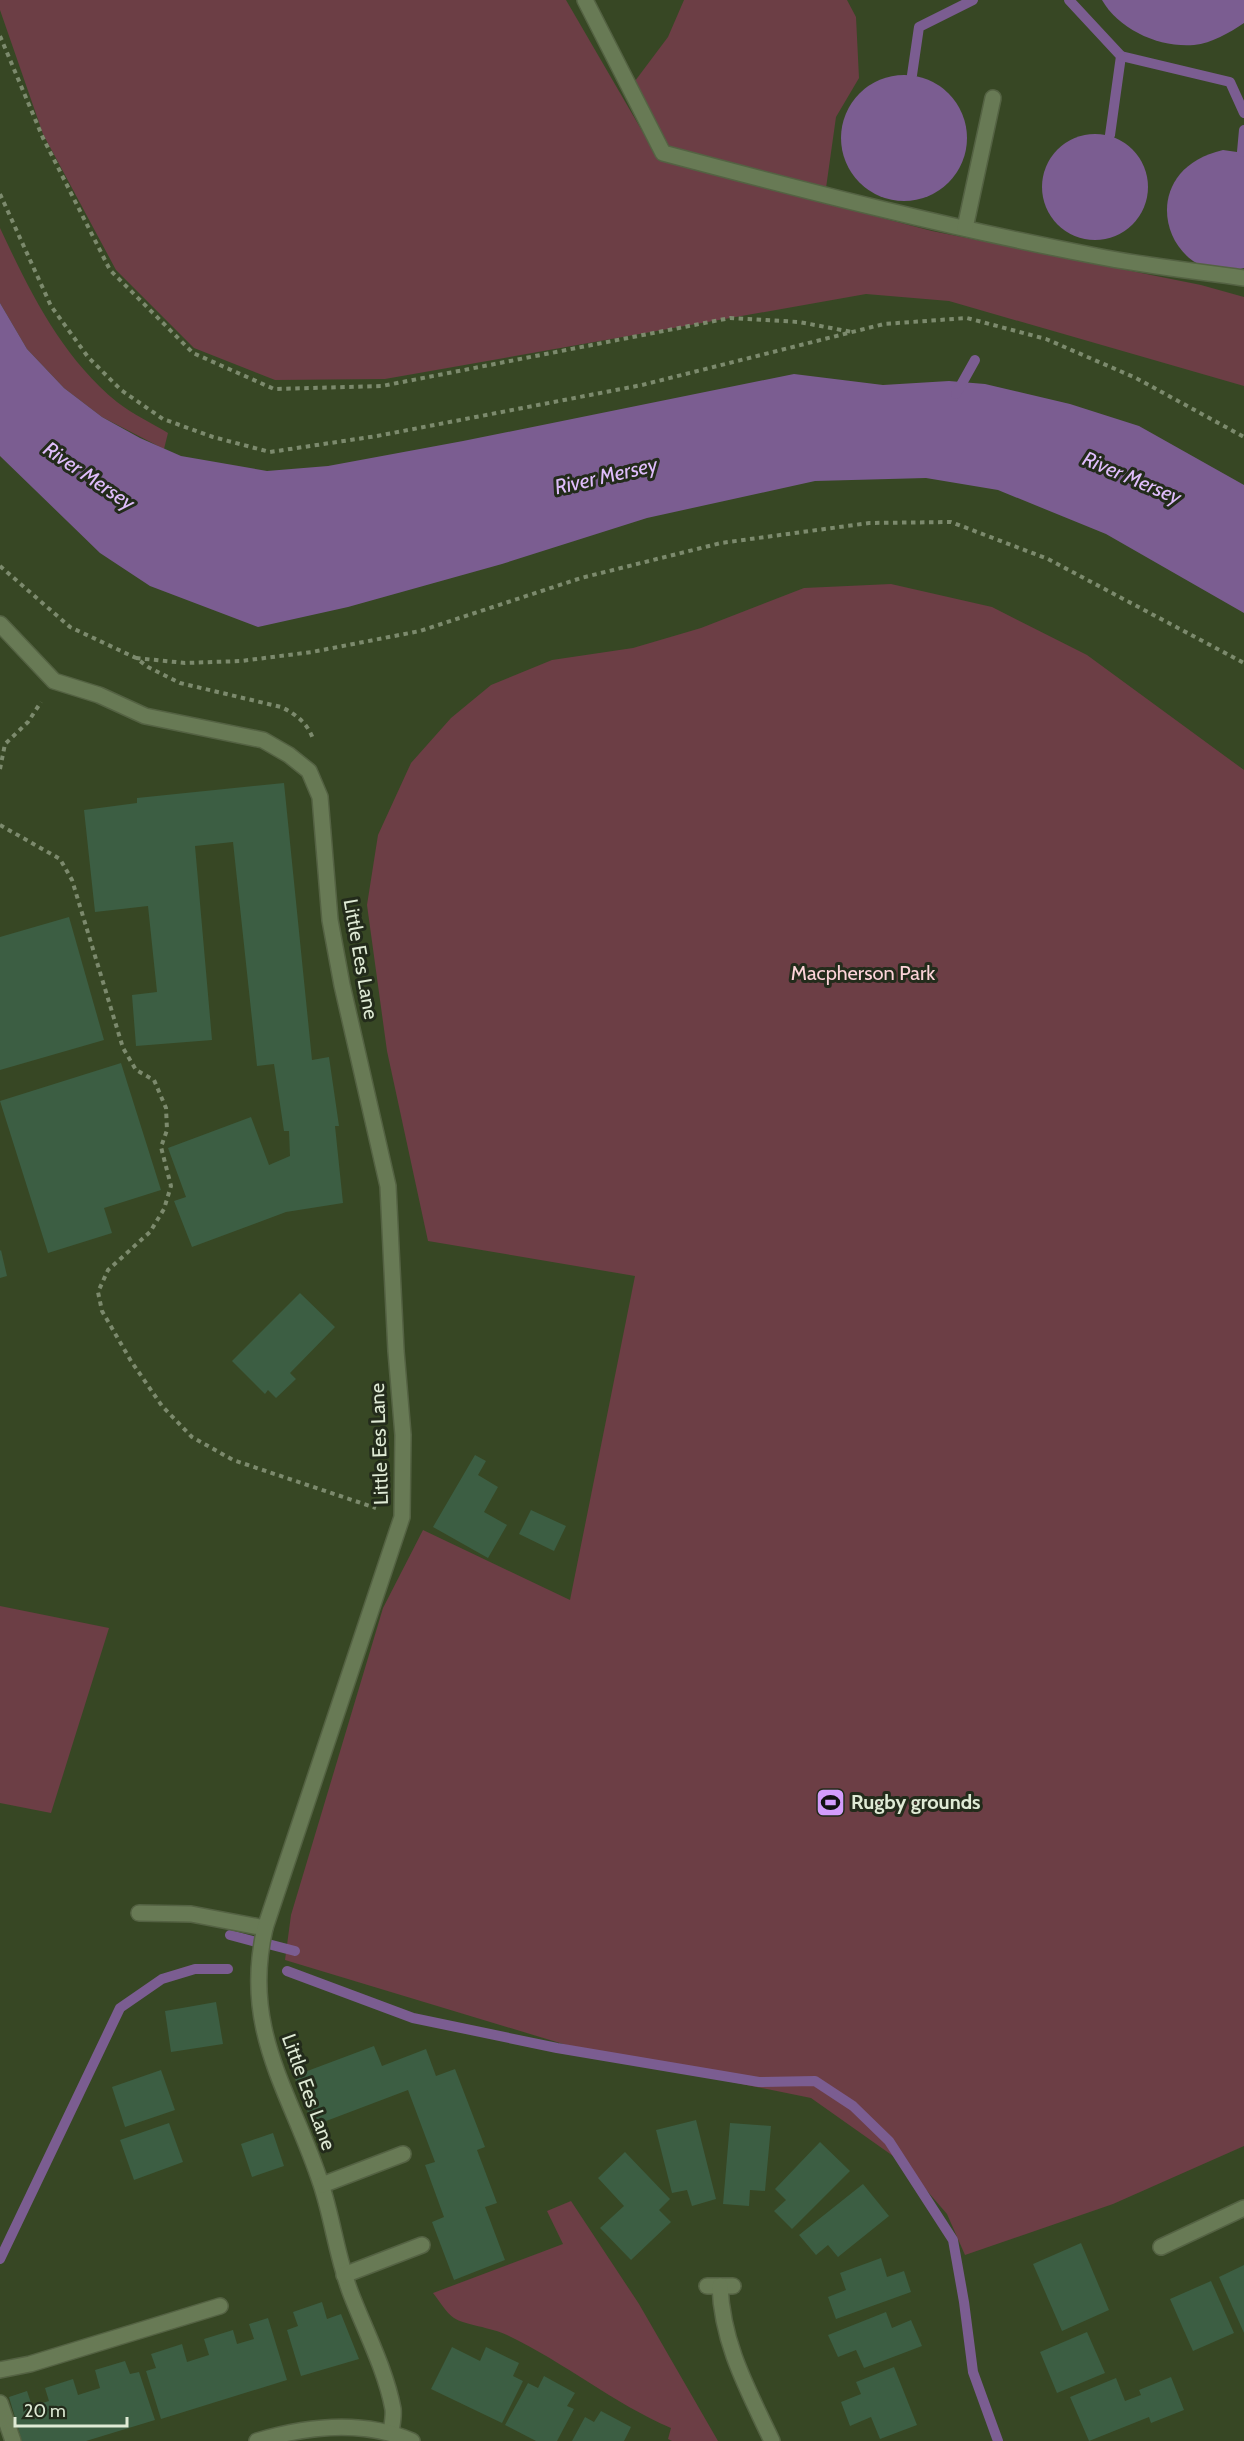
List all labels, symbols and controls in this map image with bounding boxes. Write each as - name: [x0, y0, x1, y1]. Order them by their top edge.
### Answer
- water label: River Mersey: [39, 436, 141, 516]
- water label: River Mersey: [1079, 446, 1187, 510]
- water label: River Mersey: [552, 451, 661, 499]
- street label: Little Ees Lane: [339, 897, 383, 1021]
- park label: Macpherson Park: [791, 961, 935, 985]
- street label: Little Ees Lane: [365, 1383, 393, 1505]
- sports icon: Rugby grounds: [814, 1786, 846, 1818]
- place label: Rugby grounds: [851, 1790, 981, 1814]
- street label: Little Ees Lane: [277, 2031, 341, 2153]
- scale bar: [15, 2390, 128, 2428]
- text: 20 m: [24, 2400, 66, 2422]

